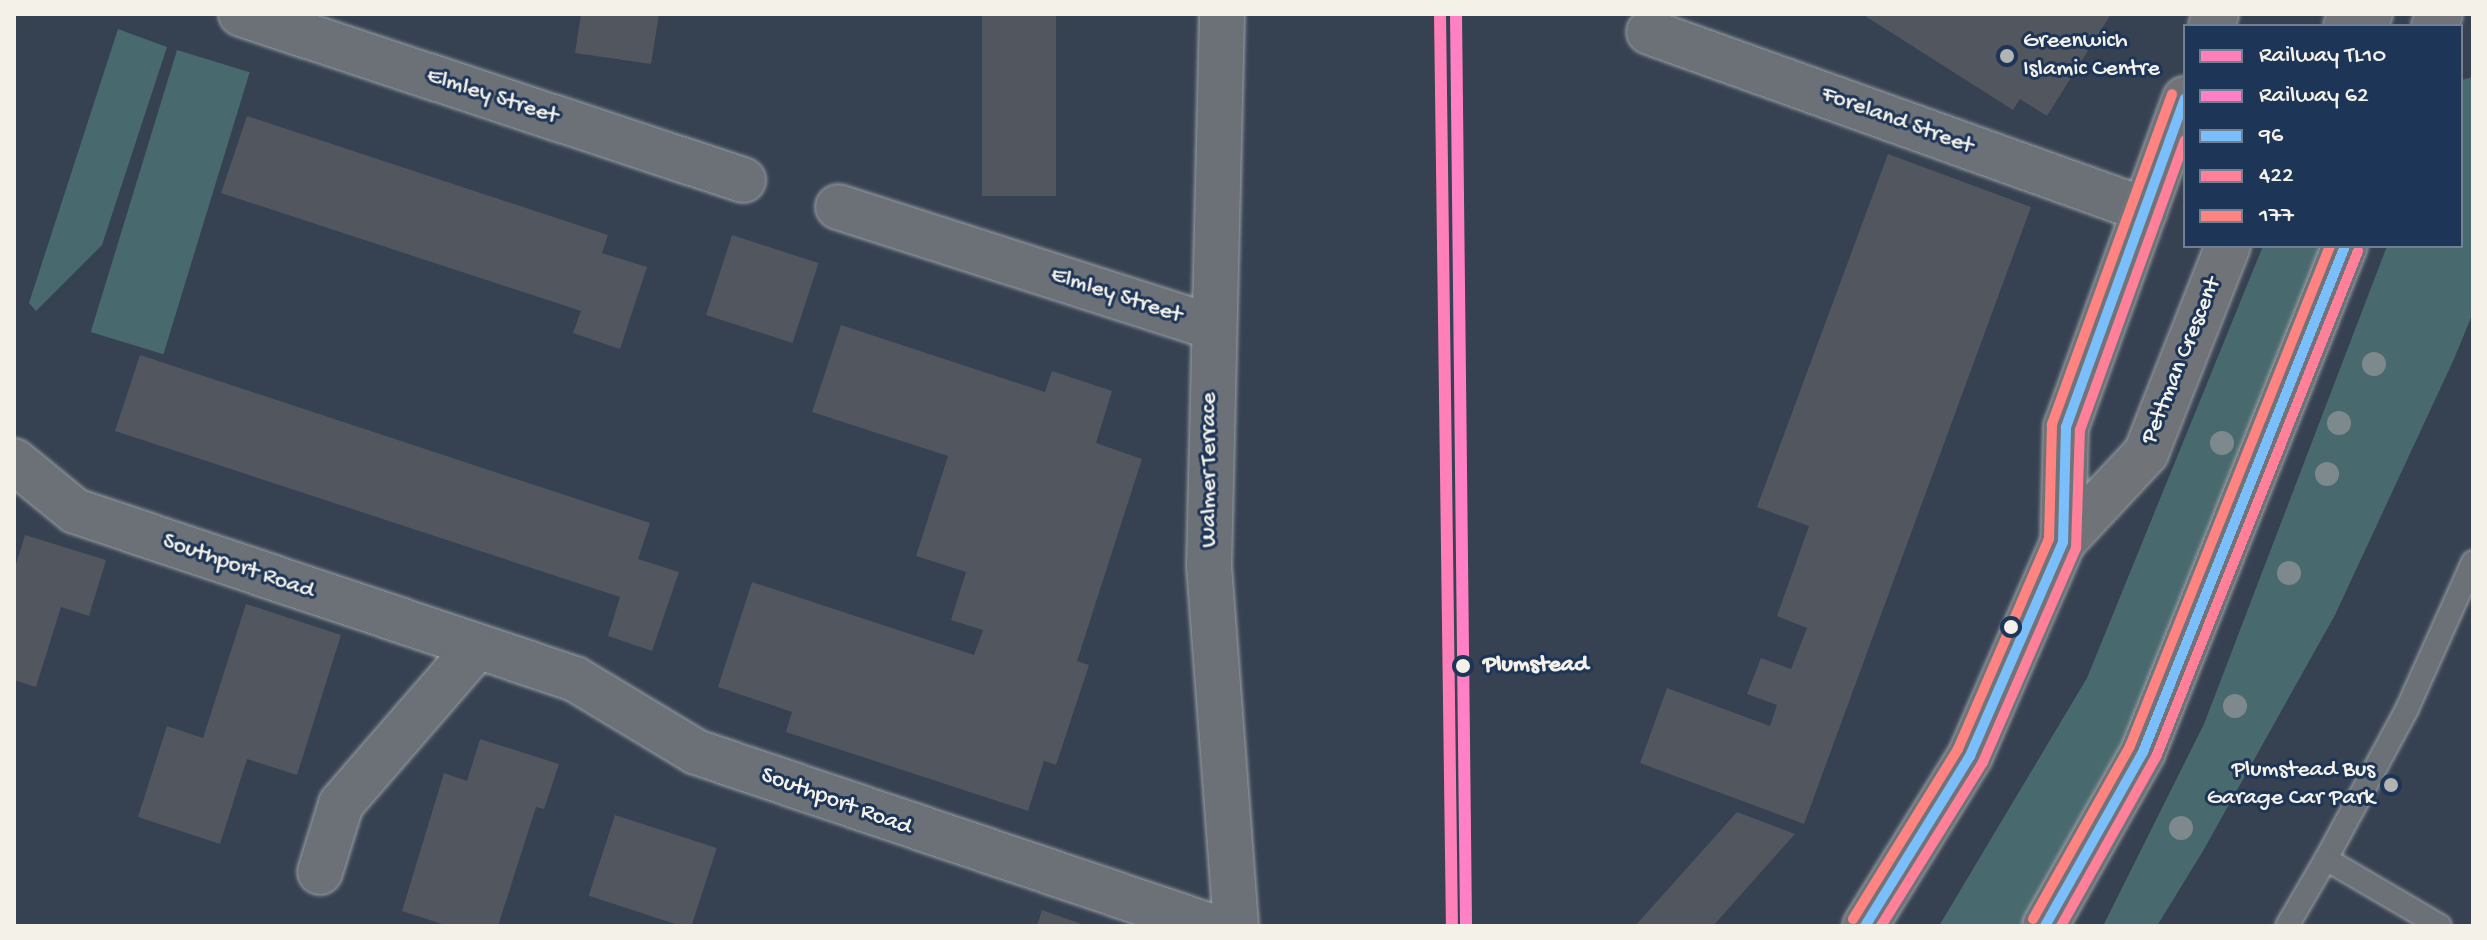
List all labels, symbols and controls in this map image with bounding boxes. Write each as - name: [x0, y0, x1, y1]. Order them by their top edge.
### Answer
- legend: [2183, 24, 2463, 248]
- place label: Greenwich Islamic Centre: [2023, 28, 2160, 84]
- text: Railway TL10: [2259, 42, 2386, 71]
- marker: Greenwich Islamic Centre: [1998, 47, 2016, 65]
- street label: Elmley Street: [423, 62, 561, 132]
- street label: Foreland Street: [1817, 80, 1977, 162]
- text: Railway 62: [2259, 82, 2369, 111]
- text: 96: [2259, 122, 2283, 151]
- text: 422: [2259, 162, 2294, 191]
- text: 177: [2259, 202, 2294, 231]
- street label: Elmley Street: [1047, 261, 1185, 331]
- street label: Pettman Crescent: [2135, 273, 2229, 449]
- street label: Walmer Terrace: [1196, 392, 1224, 548]
- street label: Southport Road: [159, 528, 317, 606]
- unlabelled marker: [2003, 619, 2019, 635]
- place label: Plumstead: [1483, 652, 1588, 680]
- marker: Plumstead: [1450, 653, 1476, 679]
- place label: Plumstead Bus Garage Car Park: [2207, 757, 2375, 813]
- street label: Southport Road: [757, 761, 915, 843]
- marker: Plumstead Bus Garage Car Park: [2382, 776, 2400, 794]

